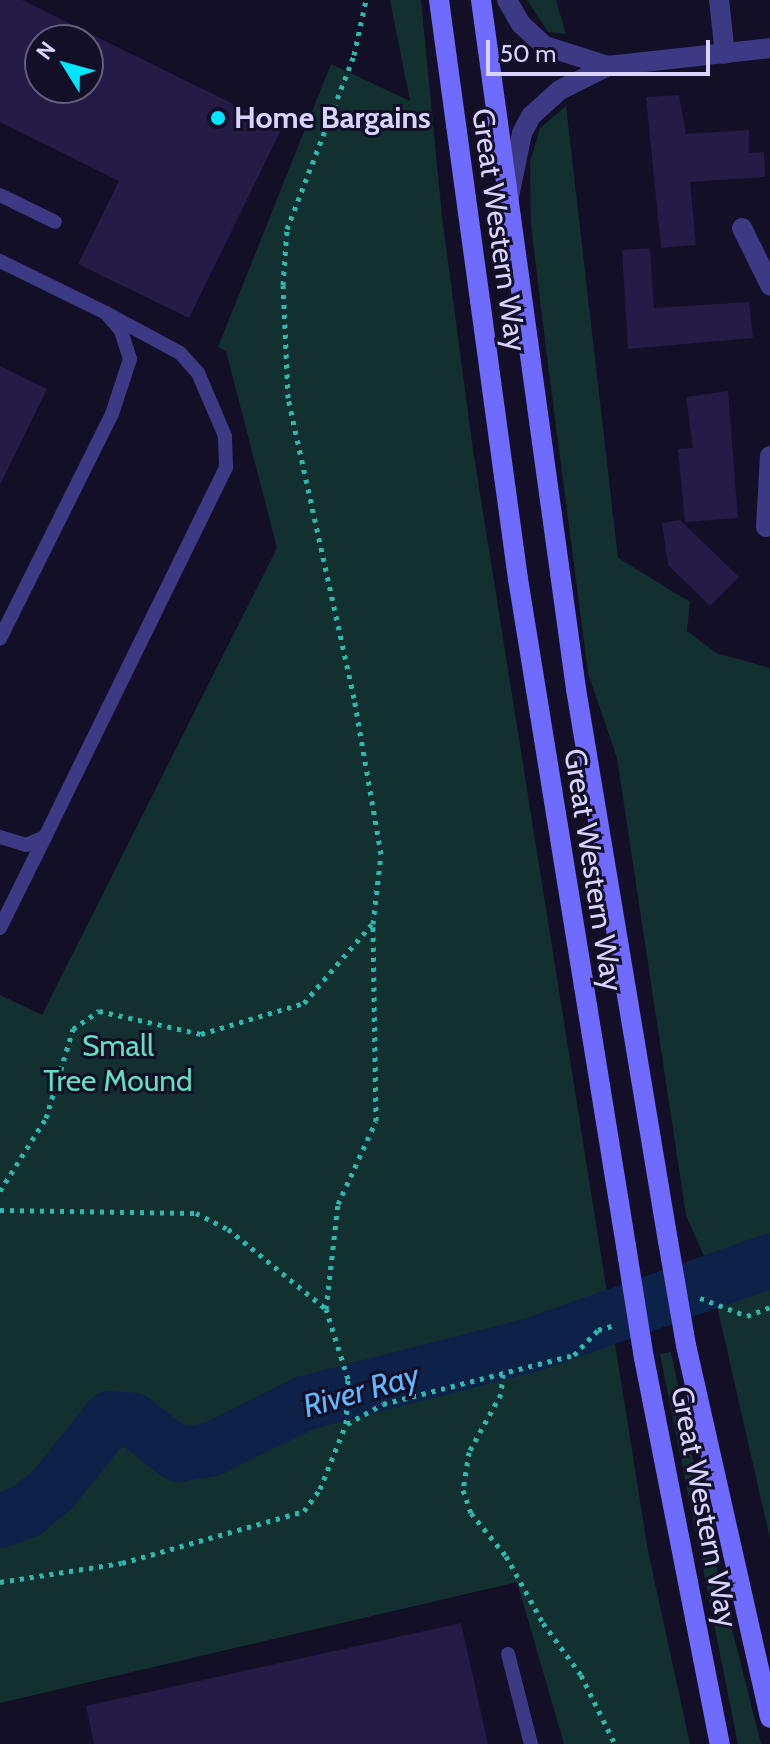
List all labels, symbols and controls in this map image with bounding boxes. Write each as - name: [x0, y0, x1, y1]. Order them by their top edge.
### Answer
- north arrow: [24, 24, 104, 104]
- scale bar: [490, 24, 714, 74]
- text: N: [31, 36, 61, 65]
- text: 50 m: [500, 39, 556, 68]
- place label: Home Bargains: [234, 100, 431, 136]
- street label: Great Western Way: [464, 106, 534, 354]
- marker: Home Bargains: [209, 109, 227, 127]
- street label: Great Western Way: [556, 746, 630, 994]
- park label: Small Tree Mound: [43, 1028, 193, 1098]
- water label: River Ray: [298, 1356, 424, 1426]
- street label: Great Western Way: [663, 1383, 745, 1631]

